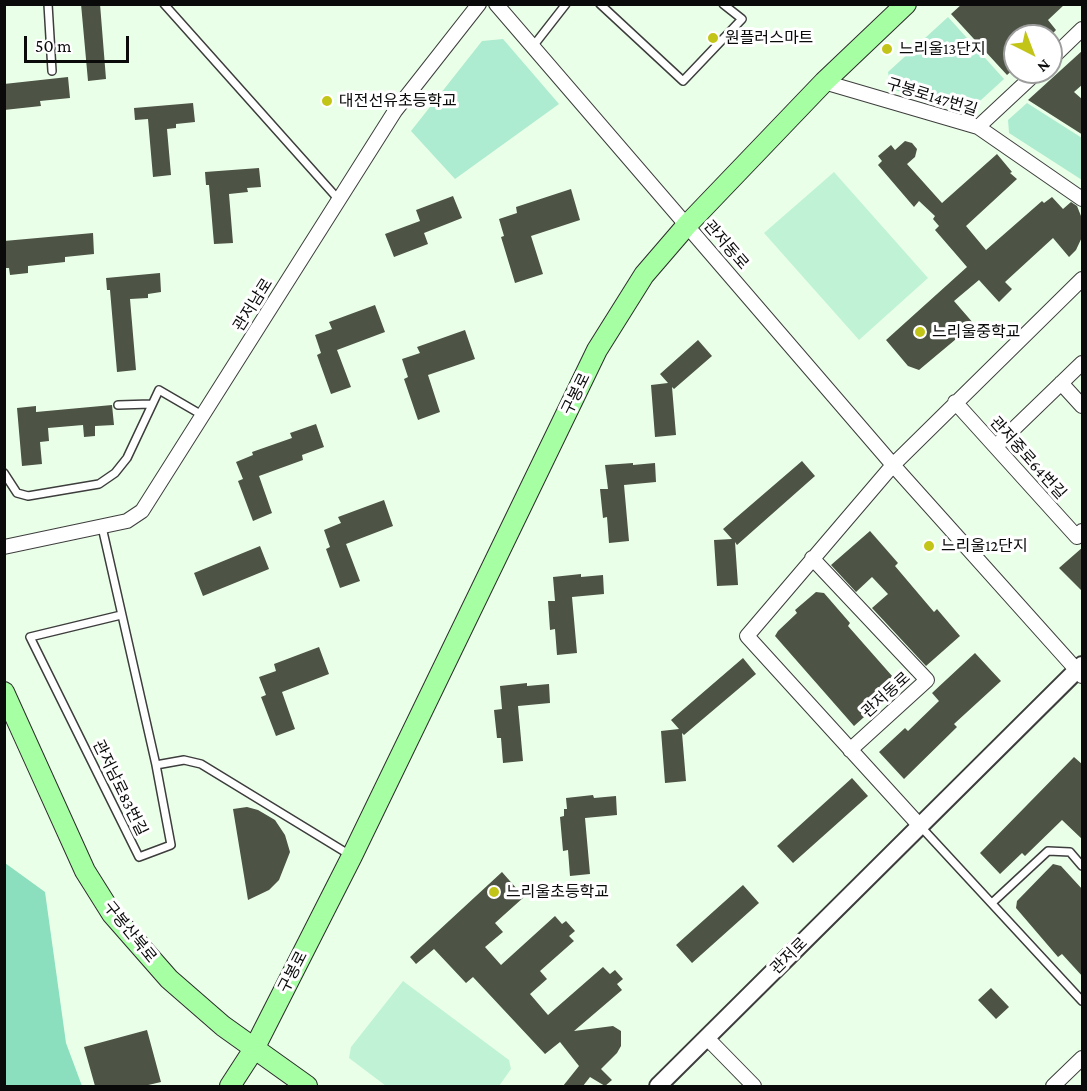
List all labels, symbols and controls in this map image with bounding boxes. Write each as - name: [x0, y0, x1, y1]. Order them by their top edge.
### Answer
- scale bar: [27, 24, 132, 62]
- north arrow: [1003, 24, 1063, 84]
- place label: 원플러스마트: [725, 28, 813, 48]
- marker: 원플러스마트: [706, 31, 720, 45]
- text: 50 m: [35, 36, 72, 56]
- place label: 느리울13단지: [899, 39, 986, 59]
- marker: 느리울13단지: [880, 42, 894, 56]
- text: N: [1034, 56, 1054, 76]
- street label: 구봉로147번길: [884, 74, 980, 120]
- place label: 대전선유초등학교: [339, 91, 457, 111]
- marker: 대전선유초등학교: [320, 94, 334, 108]
- street label: 관저동로: [699, 216, 753, 274]
- street label: 관저남로: [229, 275, 277, 335]
- place label: 느리울중학교: [932, 322, 1020, 342]
- marker: 느리울중학교: [913, 325, 927, 339]
- street label: 구봉로: [558, 370, 594, 418]
- street label: 관저중로64번길: [986, 413, 1070, 503]
- place label: 느리울12단지: [941, 536, 1028, 556]
- marker: 느리울12단지: [922, 539, 936, 553]
- street label: 관저동로: [858, 668, 914, 722]
- street label: 관저남로83번길: [89, 737, 151, 839]
- place label: 느리울초등학교: [506, 882, 609, 902]
- marker: 느리울초등학교: [487, 885, 501, 899]
- street label: 구봉산북로: [99, 897, 161, 967]
- street label: 관저로: [767, 934, 811, 978]
- street label: 구봉로: [274, 948, 312, 996]

